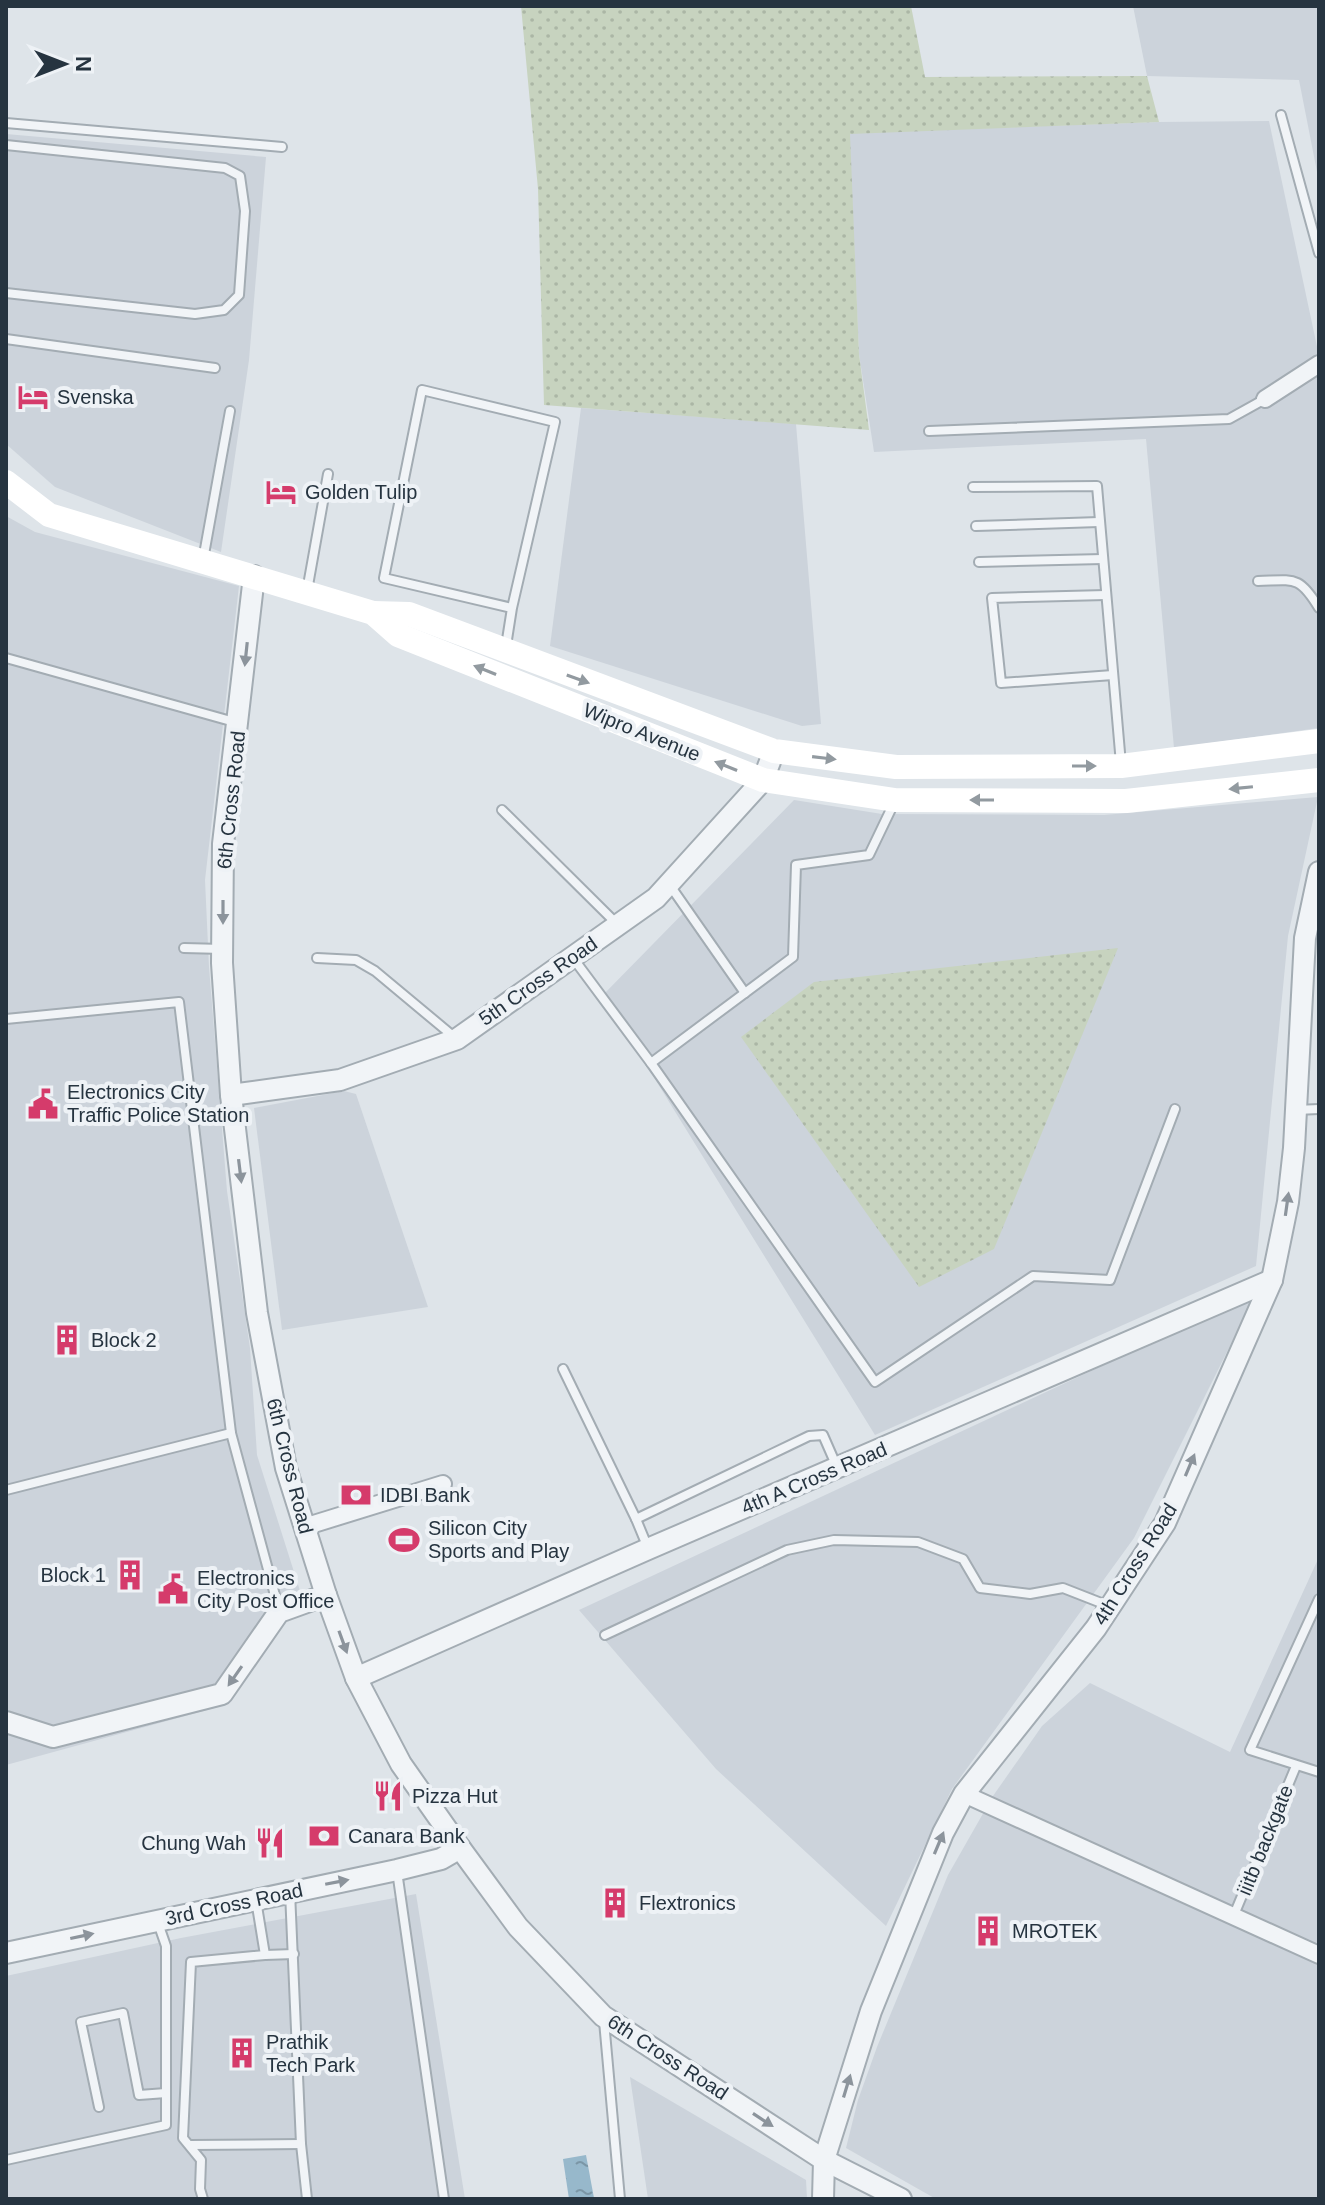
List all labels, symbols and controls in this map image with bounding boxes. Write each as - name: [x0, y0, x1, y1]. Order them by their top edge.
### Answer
- north arrow: [24, 24, 104, 104]
- text: N: [71, 56, 96, 72]
- hotel icon: Svenska: [16, 380, 50, 414]
- place label: Svenska: [57, 386, 135, 408]
- hotel icon: Golden Tulip: [264, 475, 298, 509]
- place label: Golden Tulip: [305, 481, 417, 503]
- one-way arrow: [239, 642, 252, 667]
- one-way arrow: [473, 663, 497, 676]
- one-way arrow: [566, 673, 590, 685]
- street label: Wipro Avenue: [580, 699, 704, 765]
- street label: 6th Cross Road: [213, 730, 249, 870]
- one-way arrow: [812, 752, 837, 765]
- one-way arrow: [714, 759, 738, 772]
- one-way arrow: [1072, 760, 1097, 772]
- one-way arrow: [1229, 782, 1254, 795]
- one-way arrow: [969, 794, 994, 806]
- one-way arrow: [217, 900, 229, 925]
- street label: 5th Cross Road: [475, 932, 601, 1030]
- place label: Electronics City Traffic Police Station: [67, 1081, 249, 1126]
- public building icon: Electronics City Traffic Police Station: [26, 1087, 60, 1121]
- one-way arrow: [233, 1159, 246, 1184]
- one-way arrow: [1281, 1191, 1294, 1216]
- building icon: Block 2: [50, 1323, 84, 1357]
- place label: Block 2: [91, 1329, 157, 1351]
- street label: 6th Cross Road: [263, 1396, 317, 1536]
- street label: 4th A Cross Road: [738, 1437, 890, 1519]
- one-way arrow: [1184, 1453, 1197, 1476]
- bank icon: IDBI Bank: [339, 1478, 373, 1512]
- place label: IDBI Bank: [380, 1484, 471, 1506]
- street label: 4th Cross Road: [1089, 1499, 1181, 1629]
- place label: Silicon City Sports and Play: [428, 1517, 569, 1562]
- sports icon: Silicon City Sports and Play: [387, 1523, 421, 1557]
- building icon: Block 1: [113, 1558, 147, 1592]
- place label: Block 1: [40, 1564, 106, 1586]
- place label: Electronics City Post Office: [197, 1567, 334, 1612]
- public building icon: Electronics City Post Office: [156, 1572, 190, 1606]
- one-way arrow: [338, 1631, 350, 1655]
- one-way arrow: [228, 1665, 243, 1686]
- restaurant icon: Pizza Hut: [371, 1779, 405, 1813]
- street label: iiitb backgate: [1233, 1782, 1297, 1898]
- place label: Pizza Hut: [412, 1785, 498, 1807]
- bank icon: Canara Bank: [307, 1819, 341, 1853]
- place label: Canara Bank: [348, 1825, 466, 1847]
- restaurant icon: Chung Wah: [253, 1826, 287, 1860]
- one-way arrow: [933, 1831, 946, 1855]
- place label: Chung Wah: [141, 1832, 246, 1854]
- one-way arrow: [324, 1876, 349, 1888]
- street label: 3rd Cross Road: [163, 1879, 305, 1929]
- building icon: Flextronics: [598, 1886, 632, 1920]
- place label: Flextronics: [639, 1892, 736, 1914]
- building icon: MROTEK: [971, 1914, 1005, 1948]
- place label: MROTEK: [1012, 1920, 1098, 1942]
- one-way arrow: [70, 1929, 95, 1942]
- street label: 6th Cross Road: [604, 2010, 732, 2104]
- place label: Prathik Tech Park: [266, 2031, 356, 2076]
- building icon: Prathik Tech Park: [225, 2036, 259, 2070]
- one-way arrow: [841, 2073, 854, 2097]
- one-way arrow: [752, 2112, 773, 2127]

